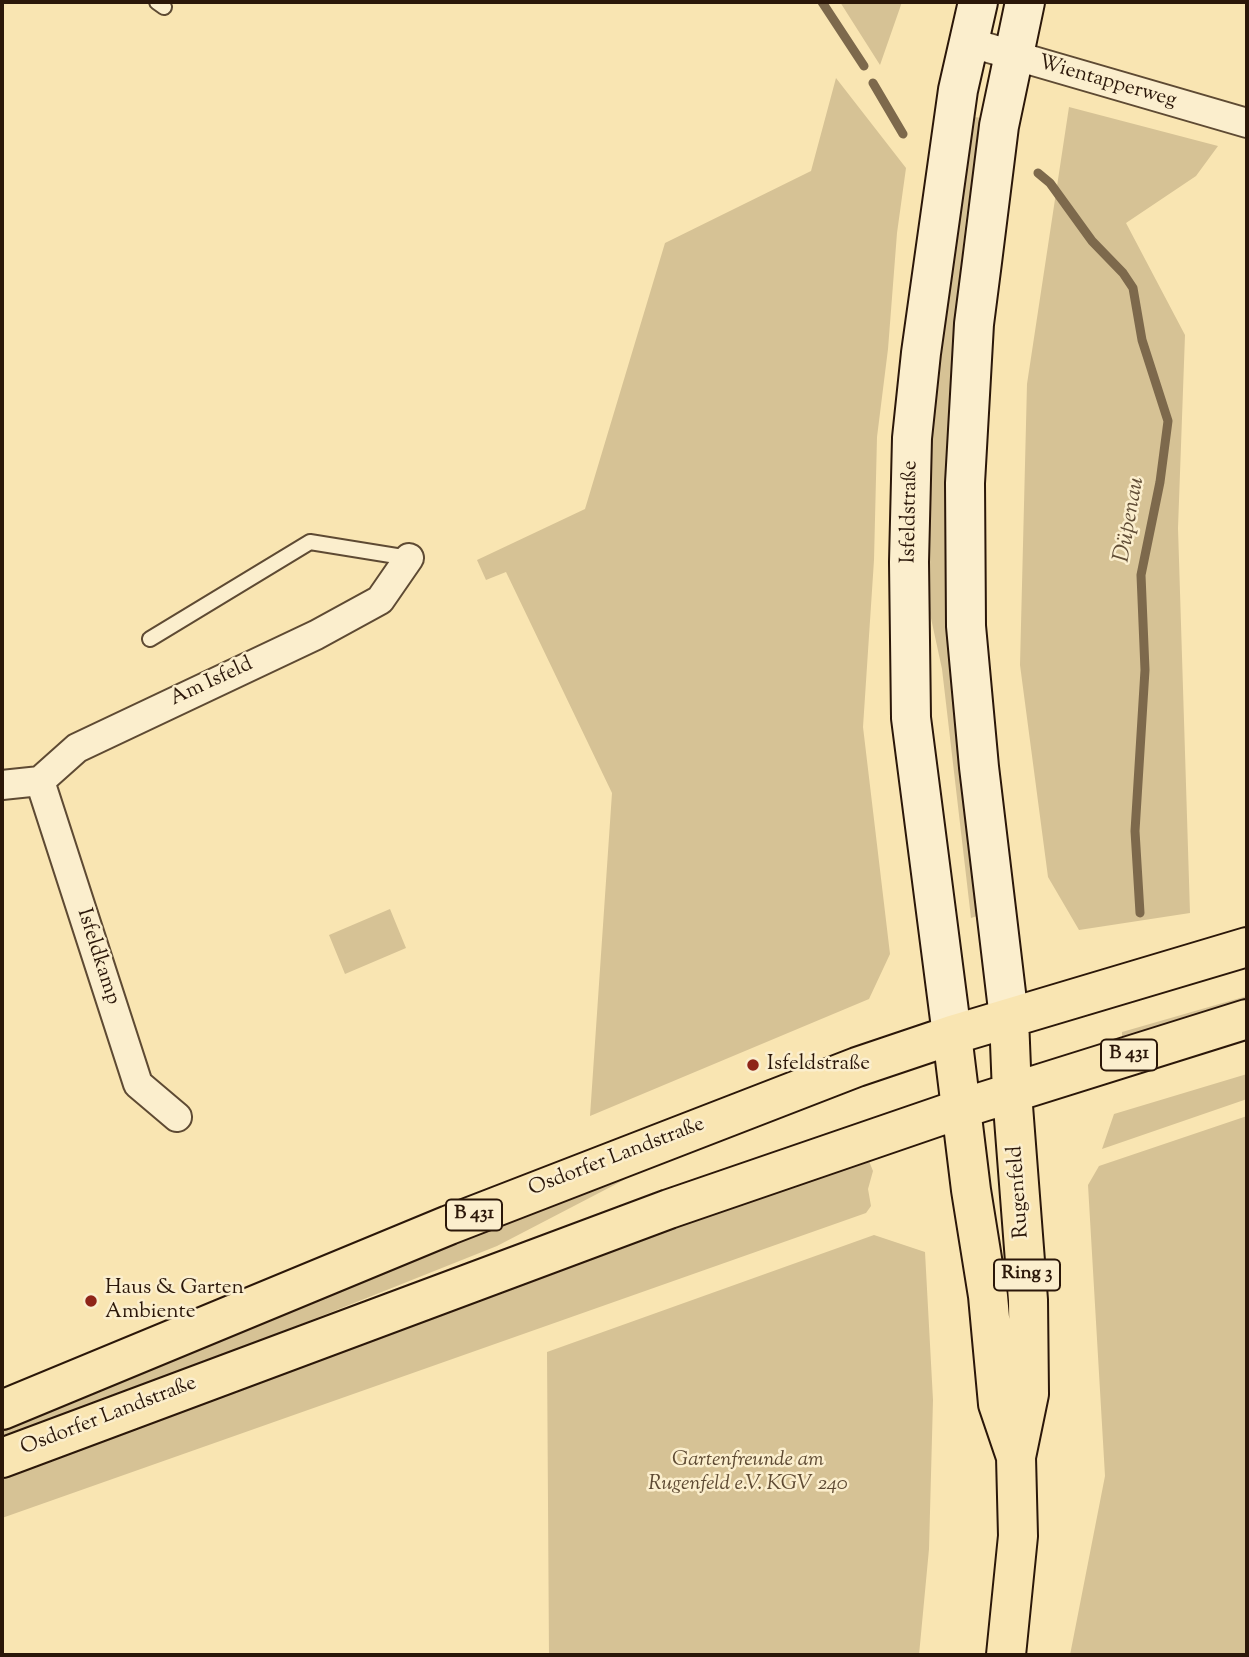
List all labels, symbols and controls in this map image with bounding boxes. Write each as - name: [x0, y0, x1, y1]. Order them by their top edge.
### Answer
- street label: Wientapperweg: [1035, 51, 1179, 115]
- street label: Isfeldstraße: [898, 460, 924, 564]
- water label: Düpenau: [1110, 475, 1152, 565]
- street label: Am Isfeld: [167, 653, 257, 713]
- street label: Isfeldkamp: [70, 906, 124, 1008]
- road number: B 431: [1101, 1040, 1157, 1070]
- place label: Isfeldstraße: [767, 1052, 870, 1078]
- marker: Isfeldstraße: [745, 1057, 761, 1073]
- street label: Osdorfer Landstraße: [525, 1113, 709, 1203]
- street label: Rugenfeld: [1004, 1145, 1036, 1239]
- road number: B 431: [446, 1200, 502, 1231]
- road number: Ring 3: [994, 1260, 1060, 1290]
- place label: Haus & Garten Ambiente: [105, 1276, 244, 1326]
- marker: Haus & Garten Ambiente: [83, 1293, 99, 1309]
- street label: Osdorfer Landstraße: [17, 1372, 201, 1462]
- park label: Gartenfreunde am Rugenfeld e.V. KGV 240: [648, 1448, 848, 1498]

